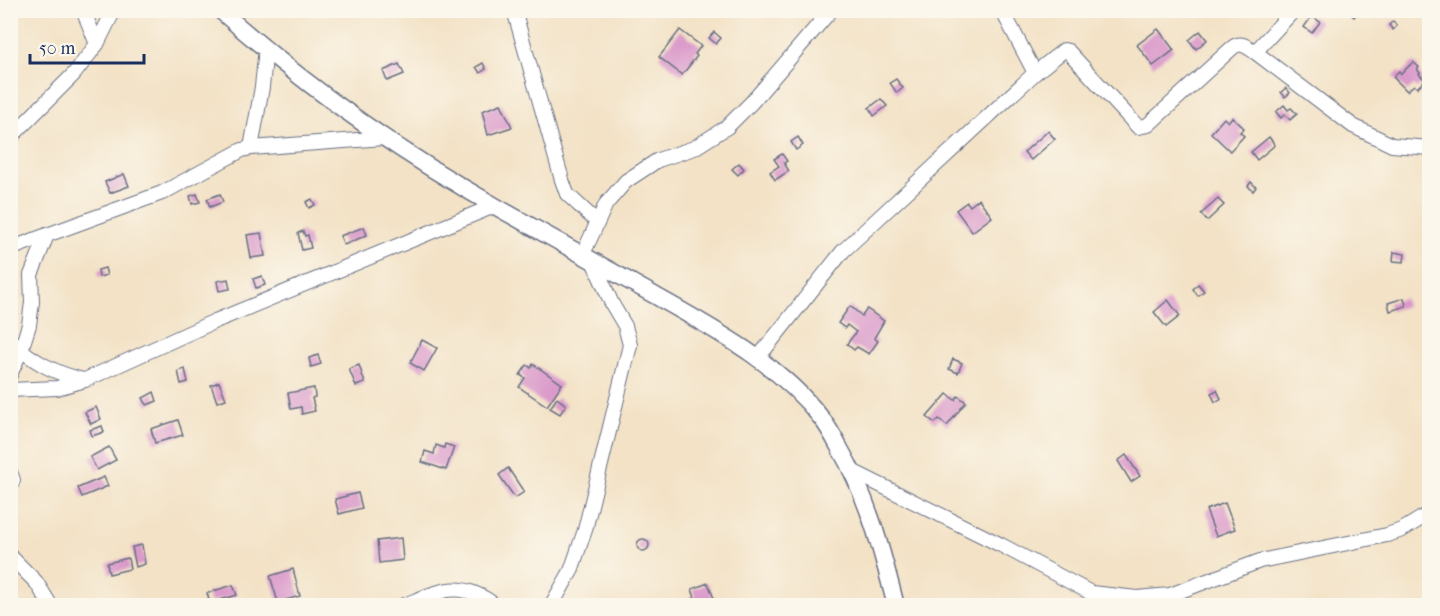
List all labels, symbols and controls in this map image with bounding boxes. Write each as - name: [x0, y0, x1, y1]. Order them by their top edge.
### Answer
- scale bar: [30, 27, 144, 65]
- text: 50 m: [39, 38, 76, 59]

